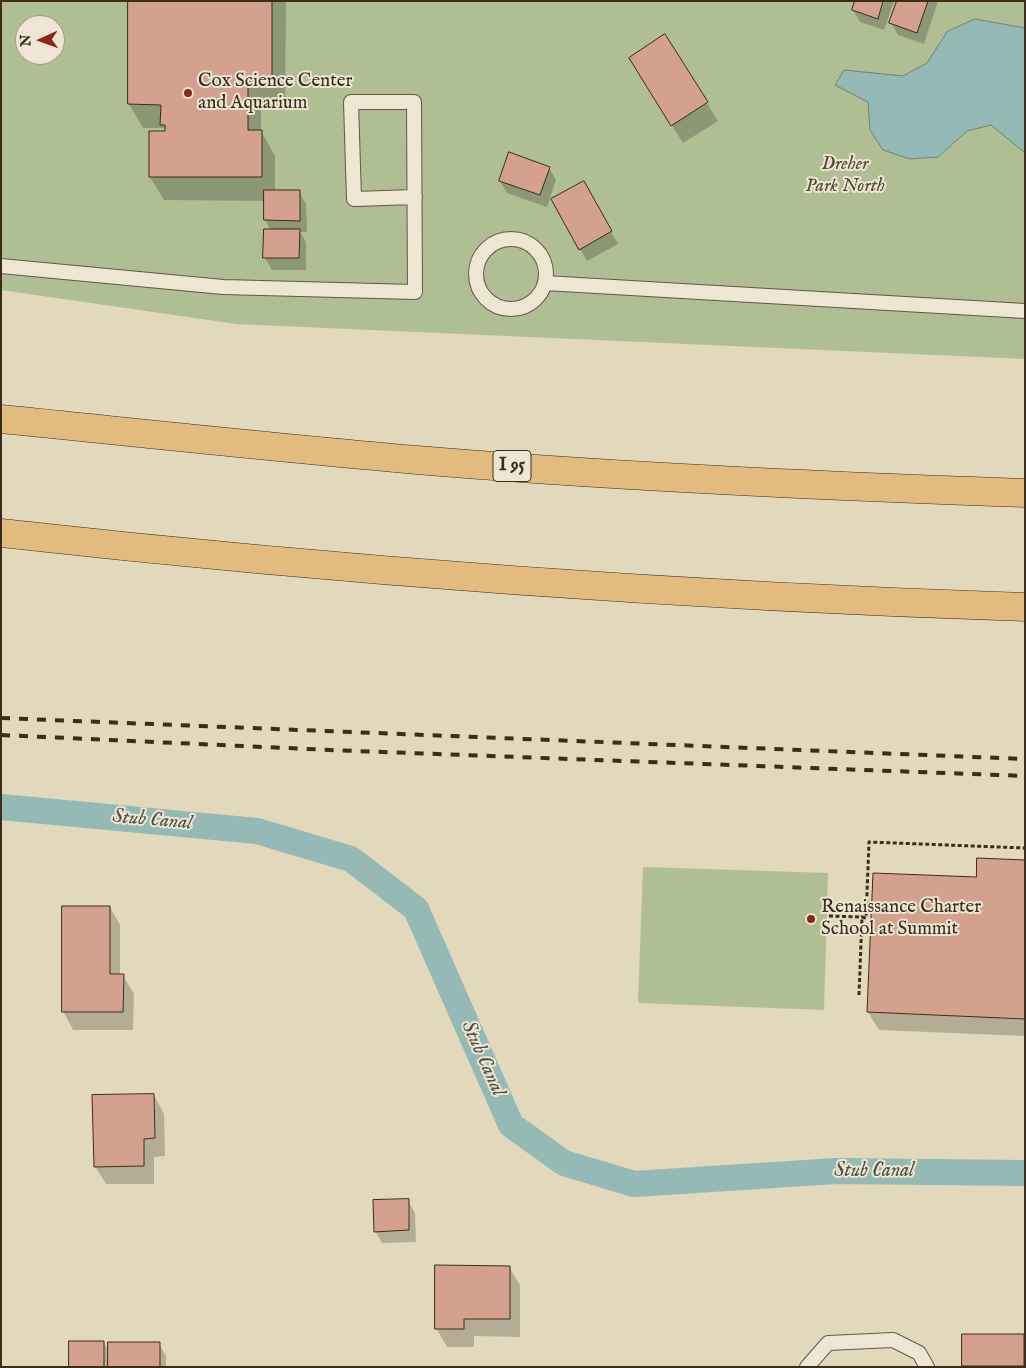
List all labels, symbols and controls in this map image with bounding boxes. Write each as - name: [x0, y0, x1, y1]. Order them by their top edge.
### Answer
- north arrow: [15, 15, 65, 65]
- text: N: [17, 34, 35, 47]
- place label: Cox Science Center and Aquarium: [198, 71, 352, 115]
- marker: Cox Science Center and Aquarium: [182, 87, 194, 99]
- park label: Dreher Park North: [805, 154, 885, 198]
- road number: I 95: [493, 451, 531, 482]
- water label: Stub Canal: [111, 806, 193, 836]
- place label: Renaissance Charter School at Summit: [821, 897, 981, 941]
- marker: Renaissance Charter School at Summit: [805, 913, 817, 925]
- water label: Stub Canal: [455, 1018, 509, 1100]
- water label: Stub Canal: [834, 1160, 914, 1184]

